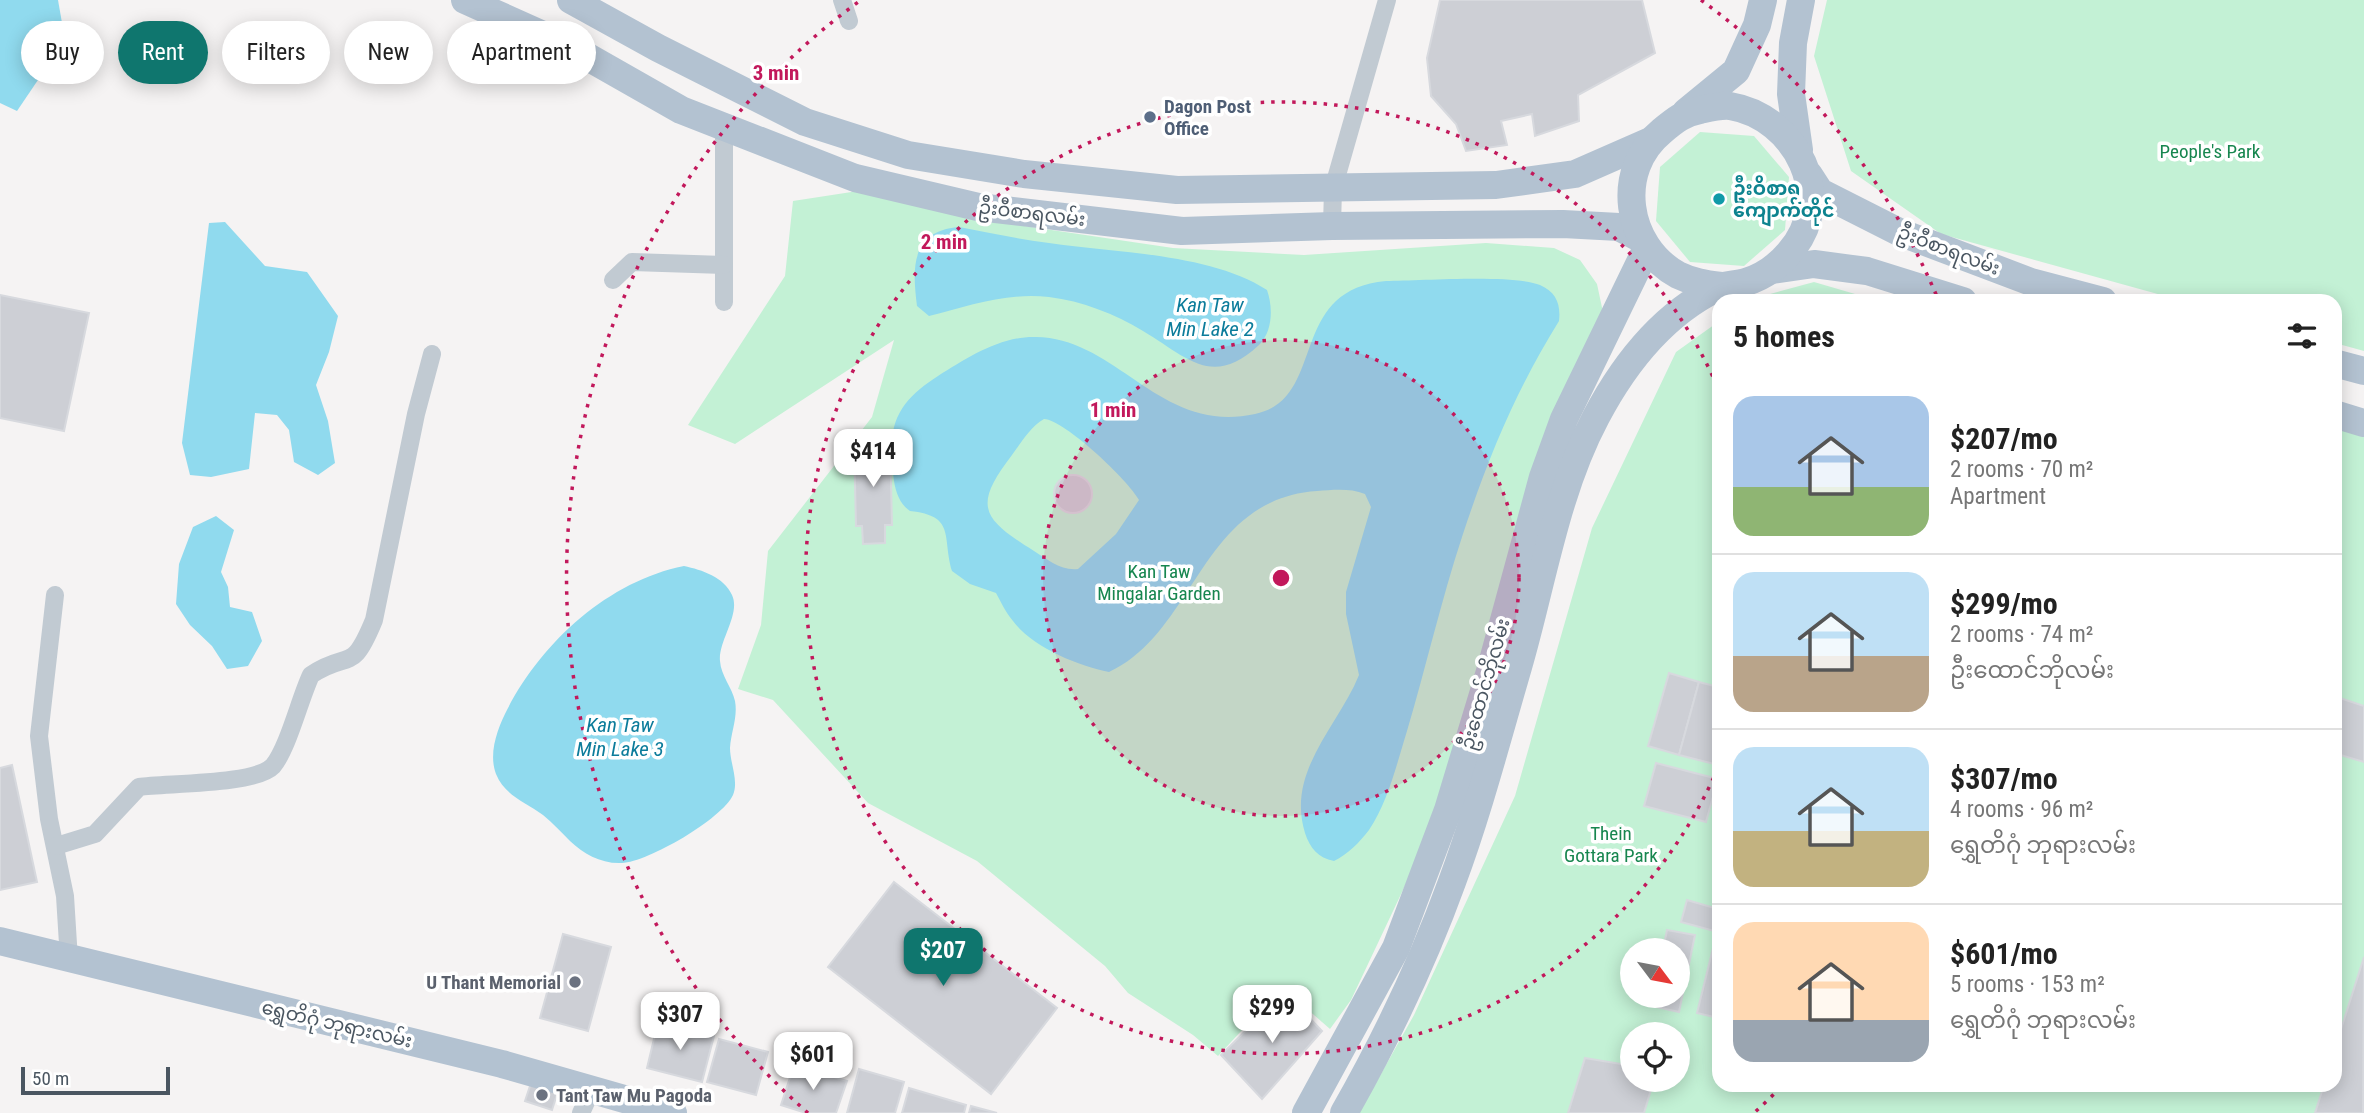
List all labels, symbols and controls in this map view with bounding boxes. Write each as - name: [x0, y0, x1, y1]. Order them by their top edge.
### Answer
- chip: Buy: [21, 21, 104, 84]
- chip: Rent: [118, 21, 208, 84]
- chip: Filters: [222, 21, 330, 84]
- chip: New: [344, 21, 433, 84]
- chip: Apartment: [447, 21, 596, 84]
- text: 3 min: [753, 61, 799, 85]
- place label: Dagon Post Office: [1164, 95, 1251, 140]
- marker: Dagon Post Office: [1142, 109, 1158, 125]
- park label: People's Park: [2160, 140, 2261, 163]
- place label: ဦးဝိစာရ ကျောက်တိုင်: [1733, 175, 1834, 227]
- marker: ဦးဝိစာရ ကျောက်တိုင်: [1711, 191, 1727, 207]
- street label: ဦးဝီစာရလမ်း: [977, 192, 1087, 235]
- street label: ဦးဝီစာရလမ်း: [1893, 217, 2004, 284]
- text: 2 min: [921, 230, 967, 254]
- water label: Kan Taw Min Lake 2: [1166, 293, 1254, 341]
- icon: filters: [2283, 317, 2321, 355]
- text: 5 homes: [1733, 319, 1835, 354]
- text: 1 min: [1090, 398, 1136, 422]
- text: $207/mo: [1950, 421, 2058, 456]
- icon: home: [1789, 424, 1873, 508]
- pin: $414: [832, 430, 914, 489]
- text: $414: [850, 438, 896, 465]
- text: 2 rooms · 70 m²: [1950, 456, 2093, 483]
- text: Apartment: [1950, 483, 2046, 510]
- park label: Kan Taw Mingalar Garden: [1097, 560, 1221, 605]
- centre of rings: [1269, 566, 1293, 590]
- text: $299/mo: [1950, 586, 2058, 621]
- icon: home: [1789, 600, 1873, 684]
- street label: ဦးထောင်ဘိုလမ်း: [1452, 615, 1520, 754]
- text: 2 rooms · 74 m²: [1950, 621, 2093, 648]
- text: ဦးထောင်ဘိုလမ်း: [1950, 657, 2114, 684]
- water label: Kan Taw Min Lake 3: [576, 713, 664, 761]
- text: $307/mo: [1950, 761, 2058, 796]
- icon: home: [1789, 775, 1873, 859]
- text: 4 rooms · 96 m²: [1950, 796, 2093, 823]
- park label: Thein Gottara Park: [1564, 822, 1658, 867]
- text: ရွှေတိဂုံ ဘုရားလမ်း: [1950, 832, 2136, 859]
- pin: $207: [902, 928, 984, 988]
- text: $601/mo: [1950, 936, 2058, 971]
- text: $207: [920, 937, 966, 964]
- north arrow: [1620, 938, 1690, 1008]
- map controls: [1620, 938, 1690, 1092]
- icon: home: [1789, 950, 1873, 1034]
- place label: U Thant Memorial: [426, 971, 561, 994]
- text: 5 rooms · 153 m²: [1950, 971, 2105, 998]
- marker: U Thant Memorial: [567, 974, 583, 990]
- pin: $299: [1231, 986, 1313, 1045]
- pin: $307: [639, 992, 721, 1052]
- street label: ရွှေတိဂုံ ဘုရားလမ်း: [258, 993, 415, 1057]
- text: $299: [1249, 994, 1295, 1021]
- text: $307: [657, 1001, 703, 1028]
- text: ရွှေတိဂုံ ဘုရားလမ်း: [1950, 1007, 2136, 1034]
- button: locate: [1620, 1022, 1690, 1092]
- pin: $601: [772, 1032, 854, 1092]
- text: $601: [790, 1041, 836, 1068]
- scale bar: [21, 1064, 170, 1096]
- text: 50 m: [32, 1067, 69, 1090]
- place label: Tant Taw Mu Pagoda: [556, 1084, 712, 1107]
- marker: Tant Taw Mu Pagoda: [534, 1087, 550, 1103]

